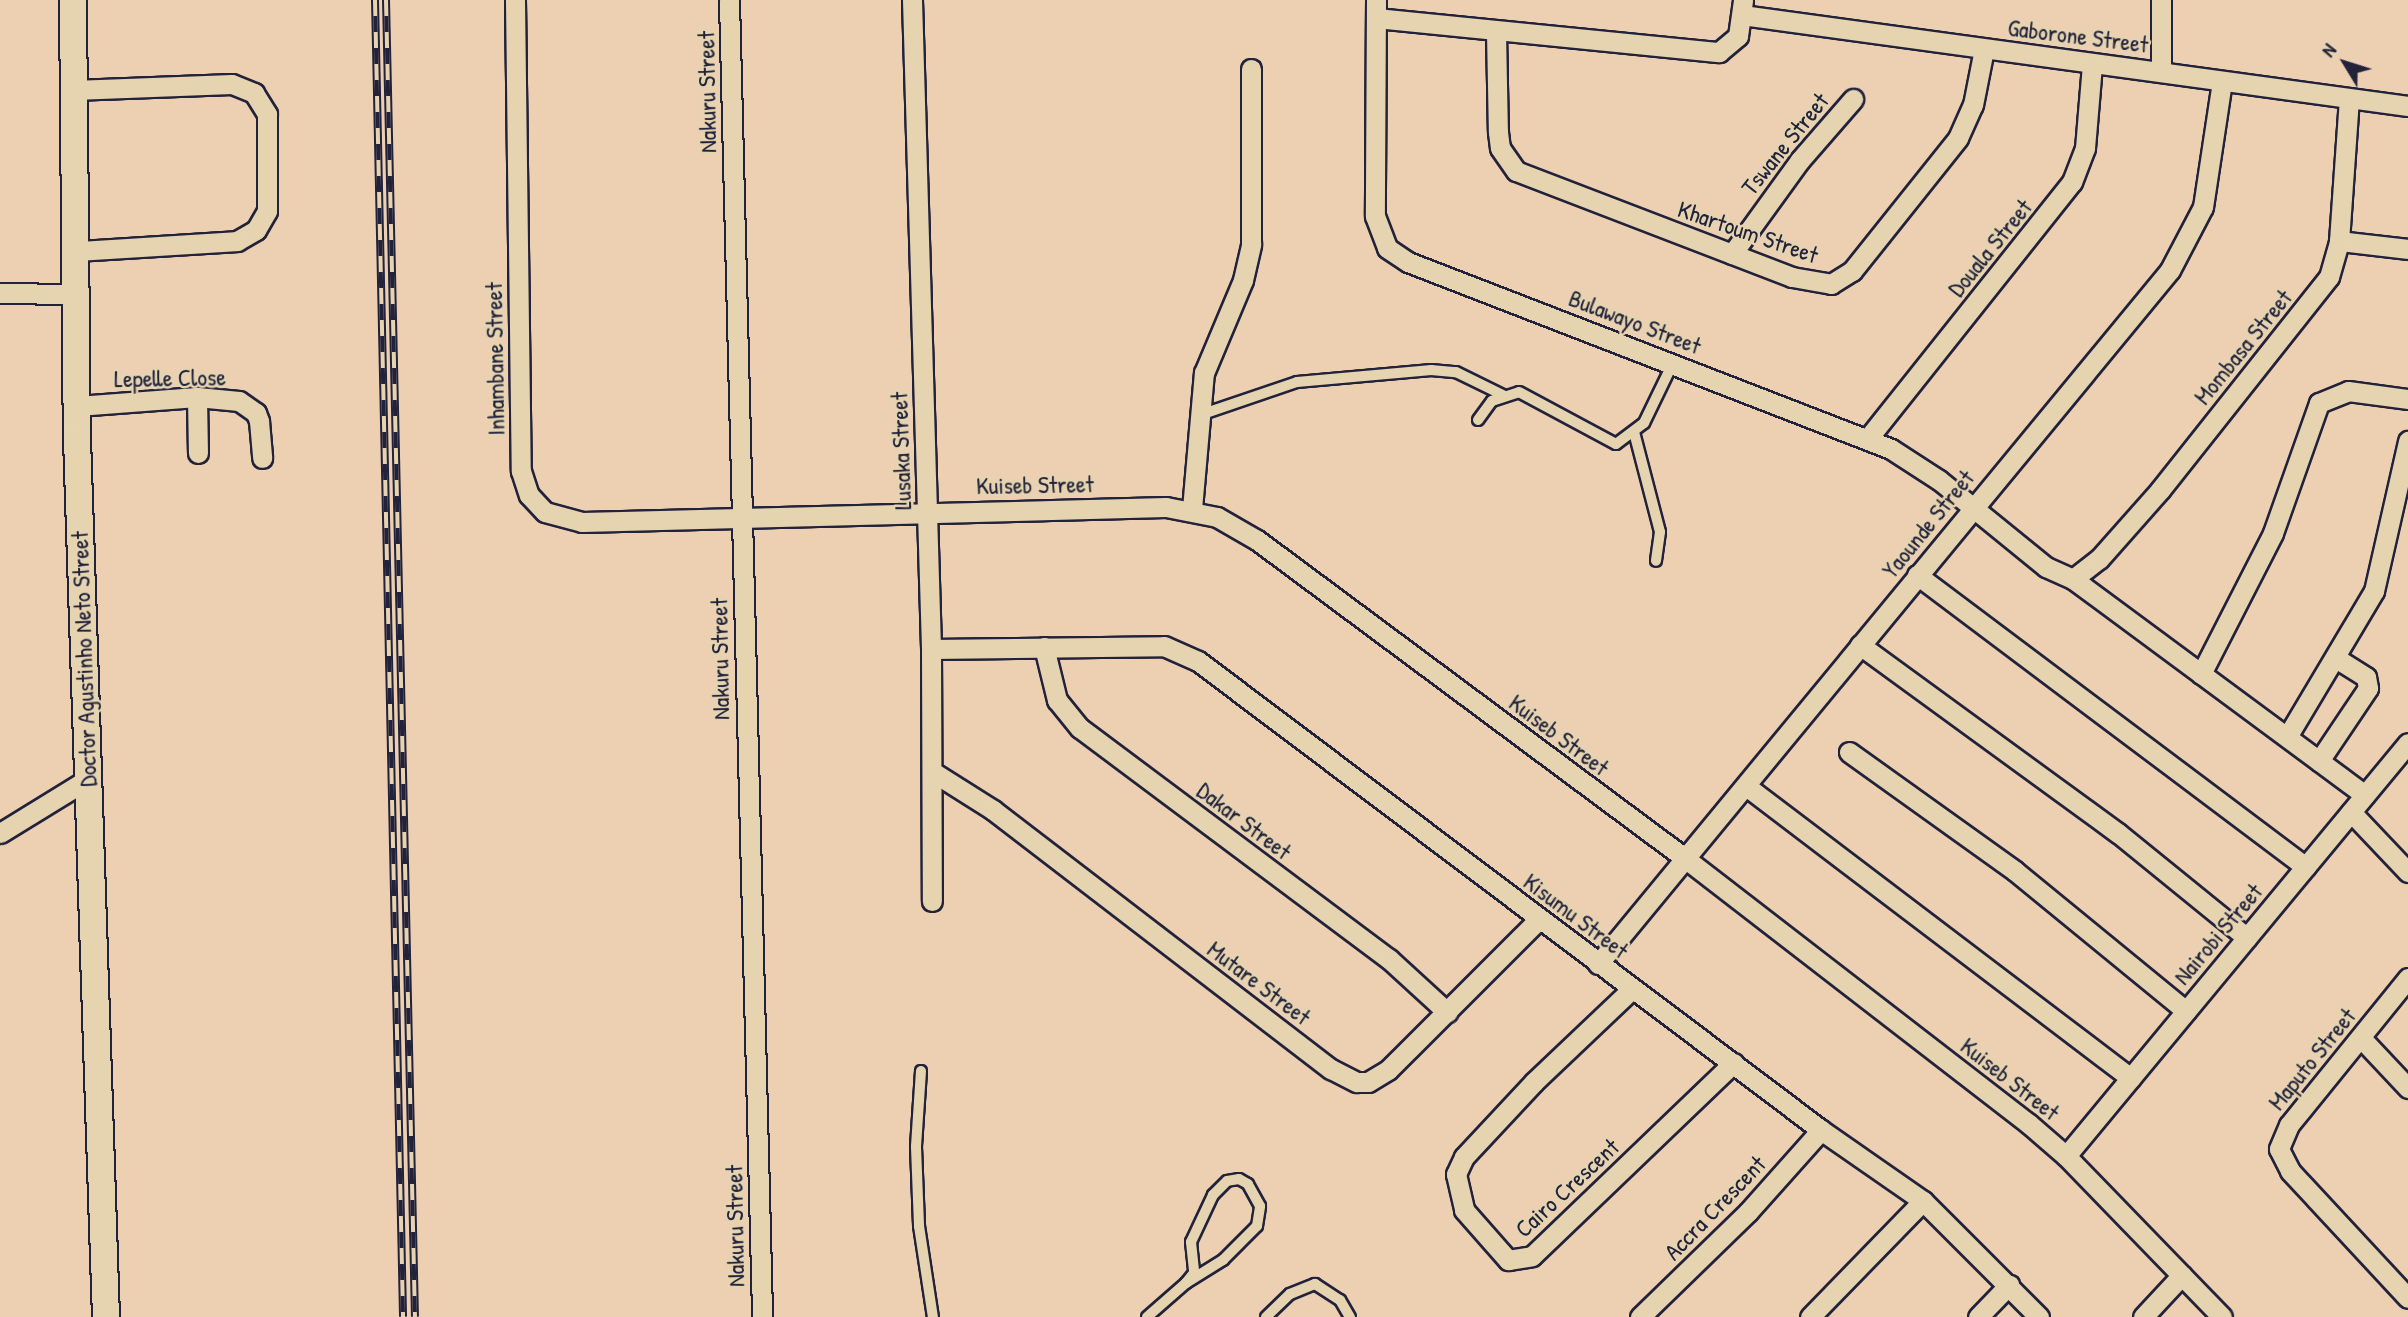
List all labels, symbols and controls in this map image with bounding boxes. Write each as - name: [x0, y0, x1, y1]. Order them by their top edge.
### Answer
- street label: Gaborone Street: [2006, 13, 2150, 59]
- north arrow: [2310, 28, 2380, 98]
- street label: Nakuru Street: [692, 31, 722, 153]
- text: N: [2315, 38, 2342, 62]
- street label: Tswane Street: [1735, 87, 1835, 201]
- street label: Douala Street: [1942, 193, 2038, 303]
- street label: Khartoum Street: [1674, 195, 1822, 269]
- street label: Inhambane Street: [479, 282, 511, 436]
- street label: Bulawayo Street: [1565, 284, 1705, 360]
- street label: Mombasa Street: [2188, 284, 2298, 410]
- street label: Lepelle Close: [114, 363, 226, 393]
- street label: Lusaka Street: [885, 392, 917, 510]
- street label: Yaounde Street: [1876, 464, 1980, 584]
- street label: Kuiseb Street: [976, 470, 1094, 500]
- street label: Doctor Agustinho Neto Street: [65, 531, 103, 787]
- street label: Nakuru Street: [705, 598, 735, 720]
- street label: Kuiseb Street: [1503, 688, 1615, 782]
- street label: Dakar Street: [1191, 776, 1297, 866]
- street label: Kisumu Street: [1518, 867, 1634, 965]
- street label: Nairobi Street: [2167, 878, 2269, 990]
- street label: Mutare Street: [1202, 935, 1316, 1031]
- street label: Maputo Street: [2262, 1002, 2362, 1116]
- street label: Kuiseb Street: [1955, 1031, 2065, 1127]
- street label: Cairo Crescent: [1509, 1133, 1625, 1243]
- street label: Accra Crescent: [1658, 1150, 1772, 1266]
- street label: Nakuru Street: [720, 1165, 750, 1287]

